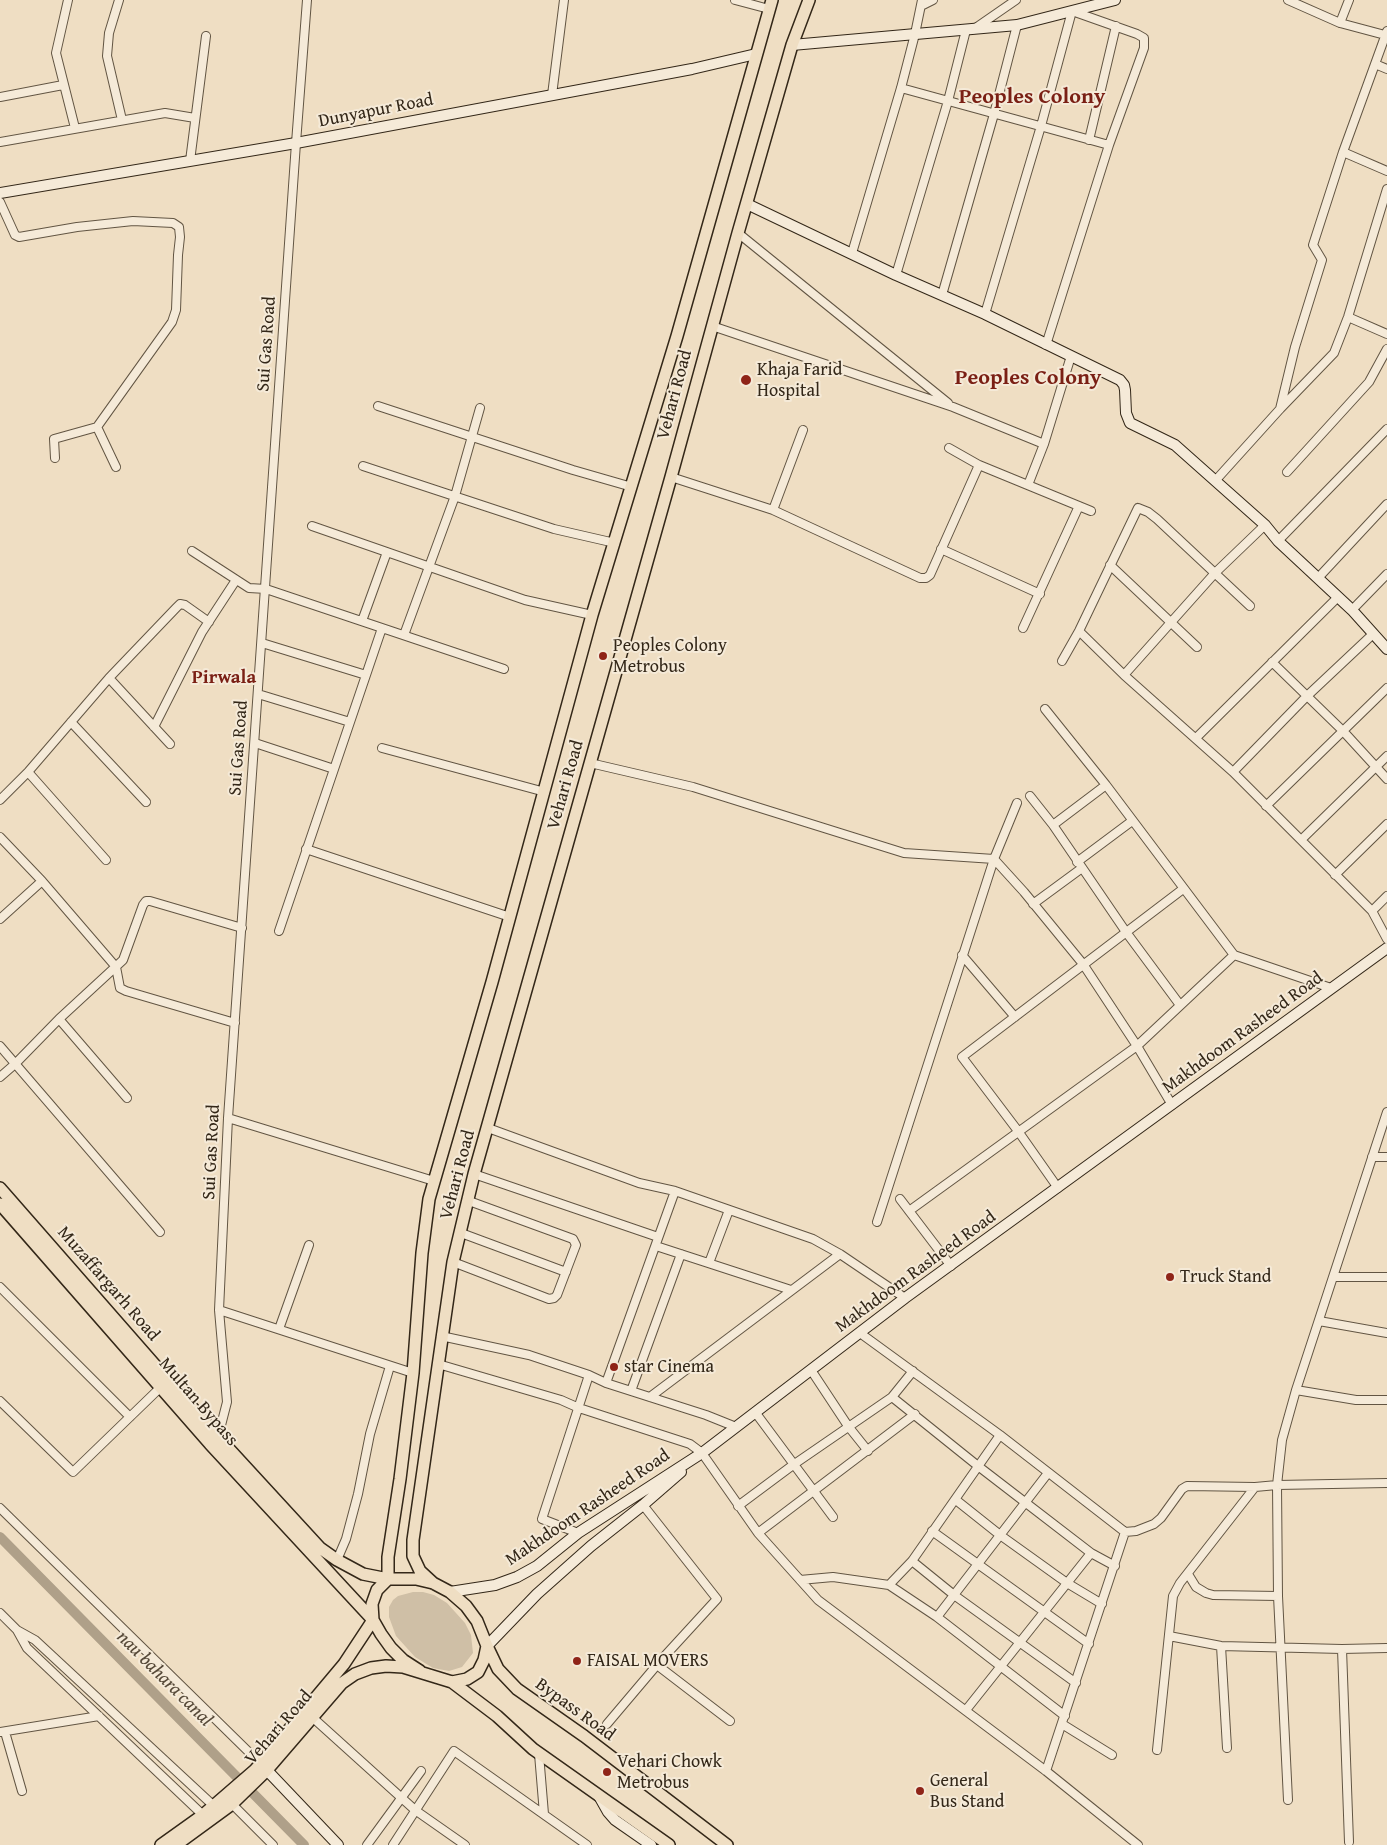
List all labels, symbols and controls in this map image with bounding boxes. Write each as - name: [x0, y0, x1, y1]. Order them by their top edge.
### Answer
- district label: Peoples Colony: [959, 84, 1105, 110]
- street label: Dunyapur Road: [317, 89, 435, 133]
- street label: Sui Gas Road: [253, 296, 281, 392]
- street label: Vehari Road: [653, 348, 697, 442]
- place label: Khaja Farid Hospital: [757, 359, 842, 402]
- district label: Peoples Colony: [955, 365, 1101, 391]
- marker: Khaja Farid Hospital: [739, 373, 753, 387]
- place label: Peoples Colony Metrobus: [613, 635, 727, 678]
- marker: Peoples Colony Metrobus: [597, 650, 609, 662]
- district label: Pirwala: [192, 667, 256, 689]
- street label: Sui Gas Road: [225, 700, 253, 796]
- street label: Vehari Road: [543, 738, 589, 832]
- street label: Makhdoom Rasheed Road: [1158, 967, 1328, 1099]
- street label: Sui Gas Road: [199, 1104, 225, 1200]
- street label: Vehari Road: [436, 1128, 480, 1222]
- street label: Makhdoom Rasheed Road: [831, 1206, 1001, 1338]
- street label: Muzaffargarh Road: [52, 1222, 164, 1346]
- place label: Truck Stand: [1180, 1266, 1271, 1288]
- marker: Truck Stand: [1164, 1271, 1176, 1283]
- street label: Multan Bypass: [154, 1353, 242, 1451]
- place label: star Cinema: [624, 1356, 714, 1378]
- marker: star Cinema: [608, 1361, 620, 1373]
- street label: Makhdoom Rasheed Road: [502, 1445, 674, 1571]
- water label: nau bahara canal: [111, 1626, 217, 1732]
- place label: FAISAL MOVERS: [587, 1650, 709, 1672]
- marker: FAISAL MOVERS: [571, 1655, 583, 1667]
- street label: Bypass Road: [531, 1674, 619, 1746]
- street label: Vehari Road: [241, 1686, 317, 1770]
- place label: Vehari Chowk Metrobus: [617, 1751, 722, 1794]
- marker: Vehari Chowk Metrobus: [601, 1766, 613, 1778]
- place label: General Bus Stand: [930, 1770, 1004, 1812]
- marker: General Bus Stand: [914, 1785, 926, 1797]

